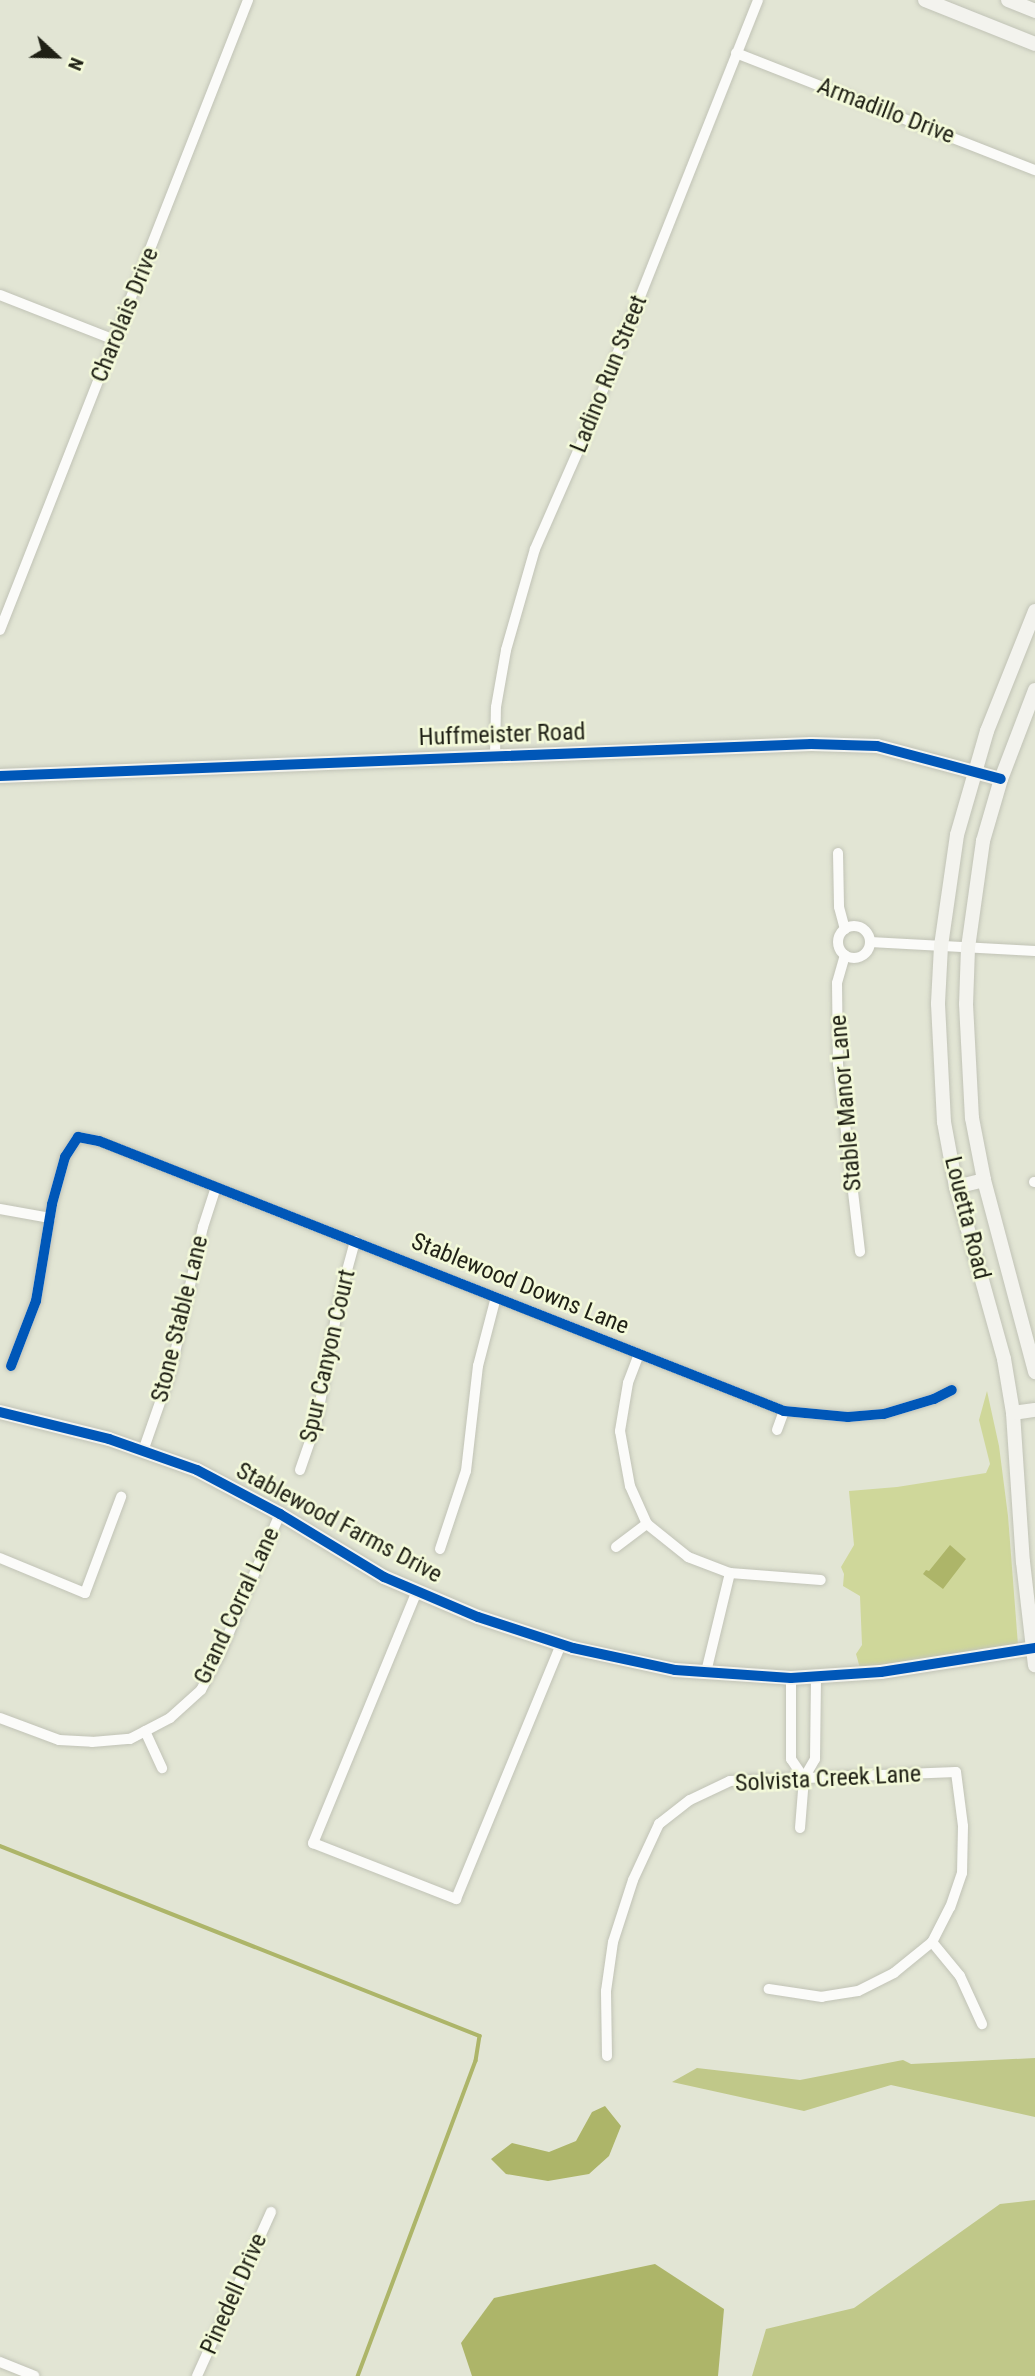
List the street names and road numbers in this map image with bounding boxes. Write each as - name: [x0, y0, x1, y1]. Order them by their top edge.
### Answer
- street label: Armadillo Drive: [813, 72, 959, 150]
- street label: Charolais Drive: [85, 243, 165, 387]
- street label: Ladino Run Street: [564, 291, 654, 457]
- street label: Huffmeister Road: [418, 718, 586, 752]
- street label: Stable Manor Lane: [824, 1014, 868, 1192]
- street label: Louetta Road: [938, 1154, 996, 1282]
- street label: Stablewood Downs Lane: [407, 1227, 633, 1341]
- street label: Stone Stable Lane: [145, 1233, 215, 1405]
- street label: Spur Canyon Court: [294, 1267, 362, 1445]
- street label: Stablewood Farms Drive: [231, 1457, 447, 1589]
- street label: Grand Corral Lane: [188, 1523, 286, 1689]
- street label: Solvista Creek Lane: [734, 1760, 922, 1798]
- street label: Pinedell Drive: [195, 2229, 273, 2359]

